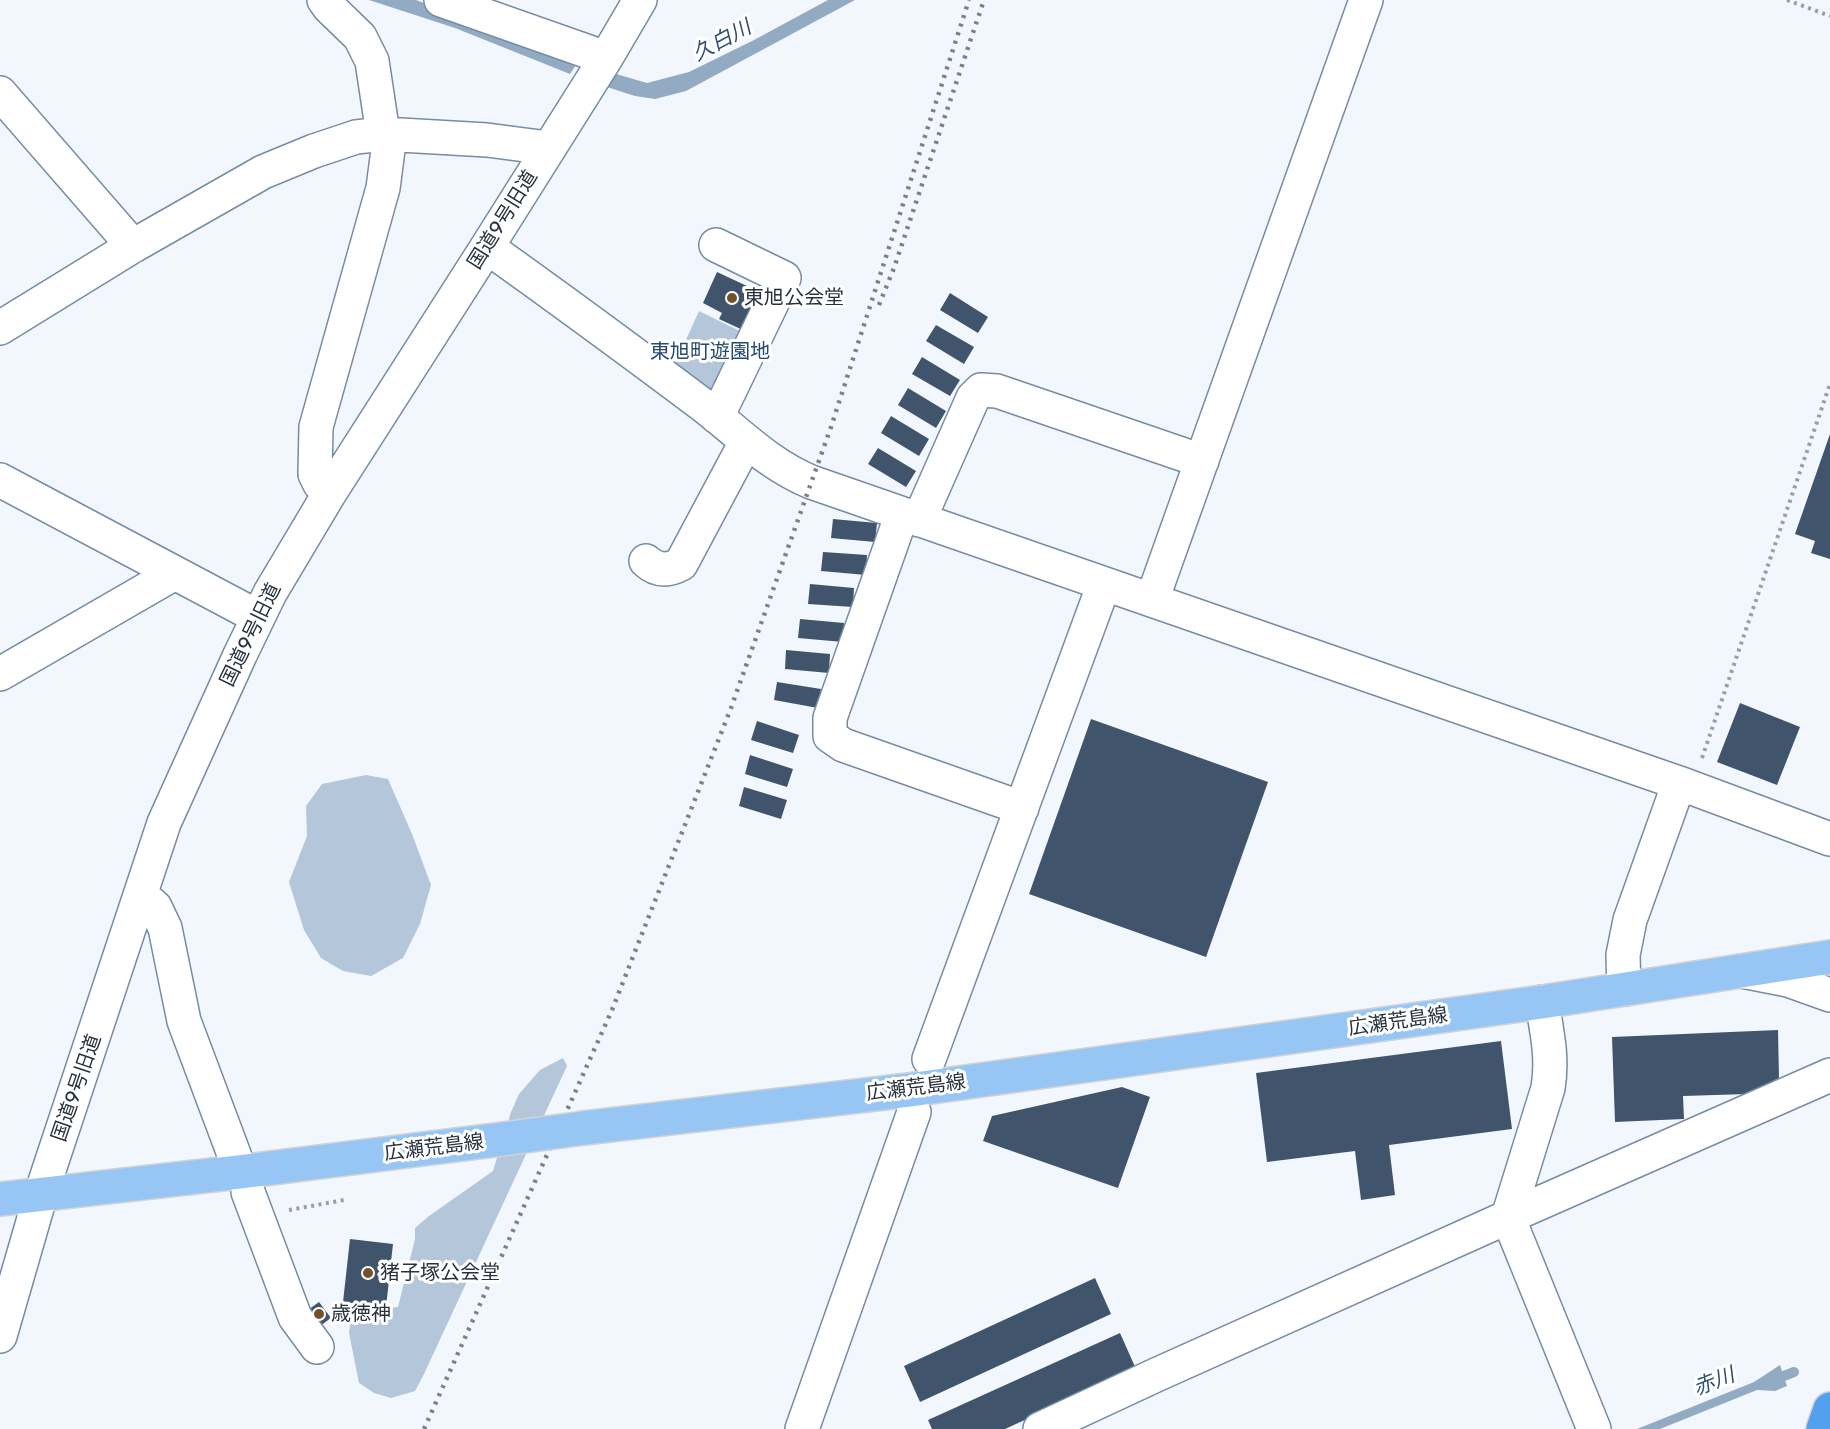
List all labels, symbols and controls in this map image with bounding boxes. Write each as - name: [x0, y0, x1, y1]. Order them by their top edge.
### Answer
- water label: 久白川: [688, 15, 756, 67]
- street label: 国道9号旧道: [463, 166, 543, 274]
- place label: 東旭公会堂: [744, 286, 844, 310]
- marker: 東旭公会堂: [725, 291, 739, 305]
- park label: 東旭町遊園地: [650, 340, 770, 364]
- street label: 国道9号旧道: [216, 579, 286, 691]
- street label: 広瀬荒島線: [1347, 1003, 1449, 1041]
- street label: 国道9号旧道: [47, 1031, 107, 1145]
- street label: 広瀬荒島線: [865, 1070, 967, 1106]
- street label: 広瀬荒島線: [383, 1130, 485, 1166]
- place label: 猪子塚公会堂: [380, 1261, 500, 1285]
- marker: 猪子塚公会堂: [361, 1266, 375, 1280]
- place label: 歳徳神: [331, 1302, 391, 1326]
- marker: 歳徳神: [312, 1307, 326, 1321]
- water label: 赤川: [1690, 1363, 1738, 1401]

